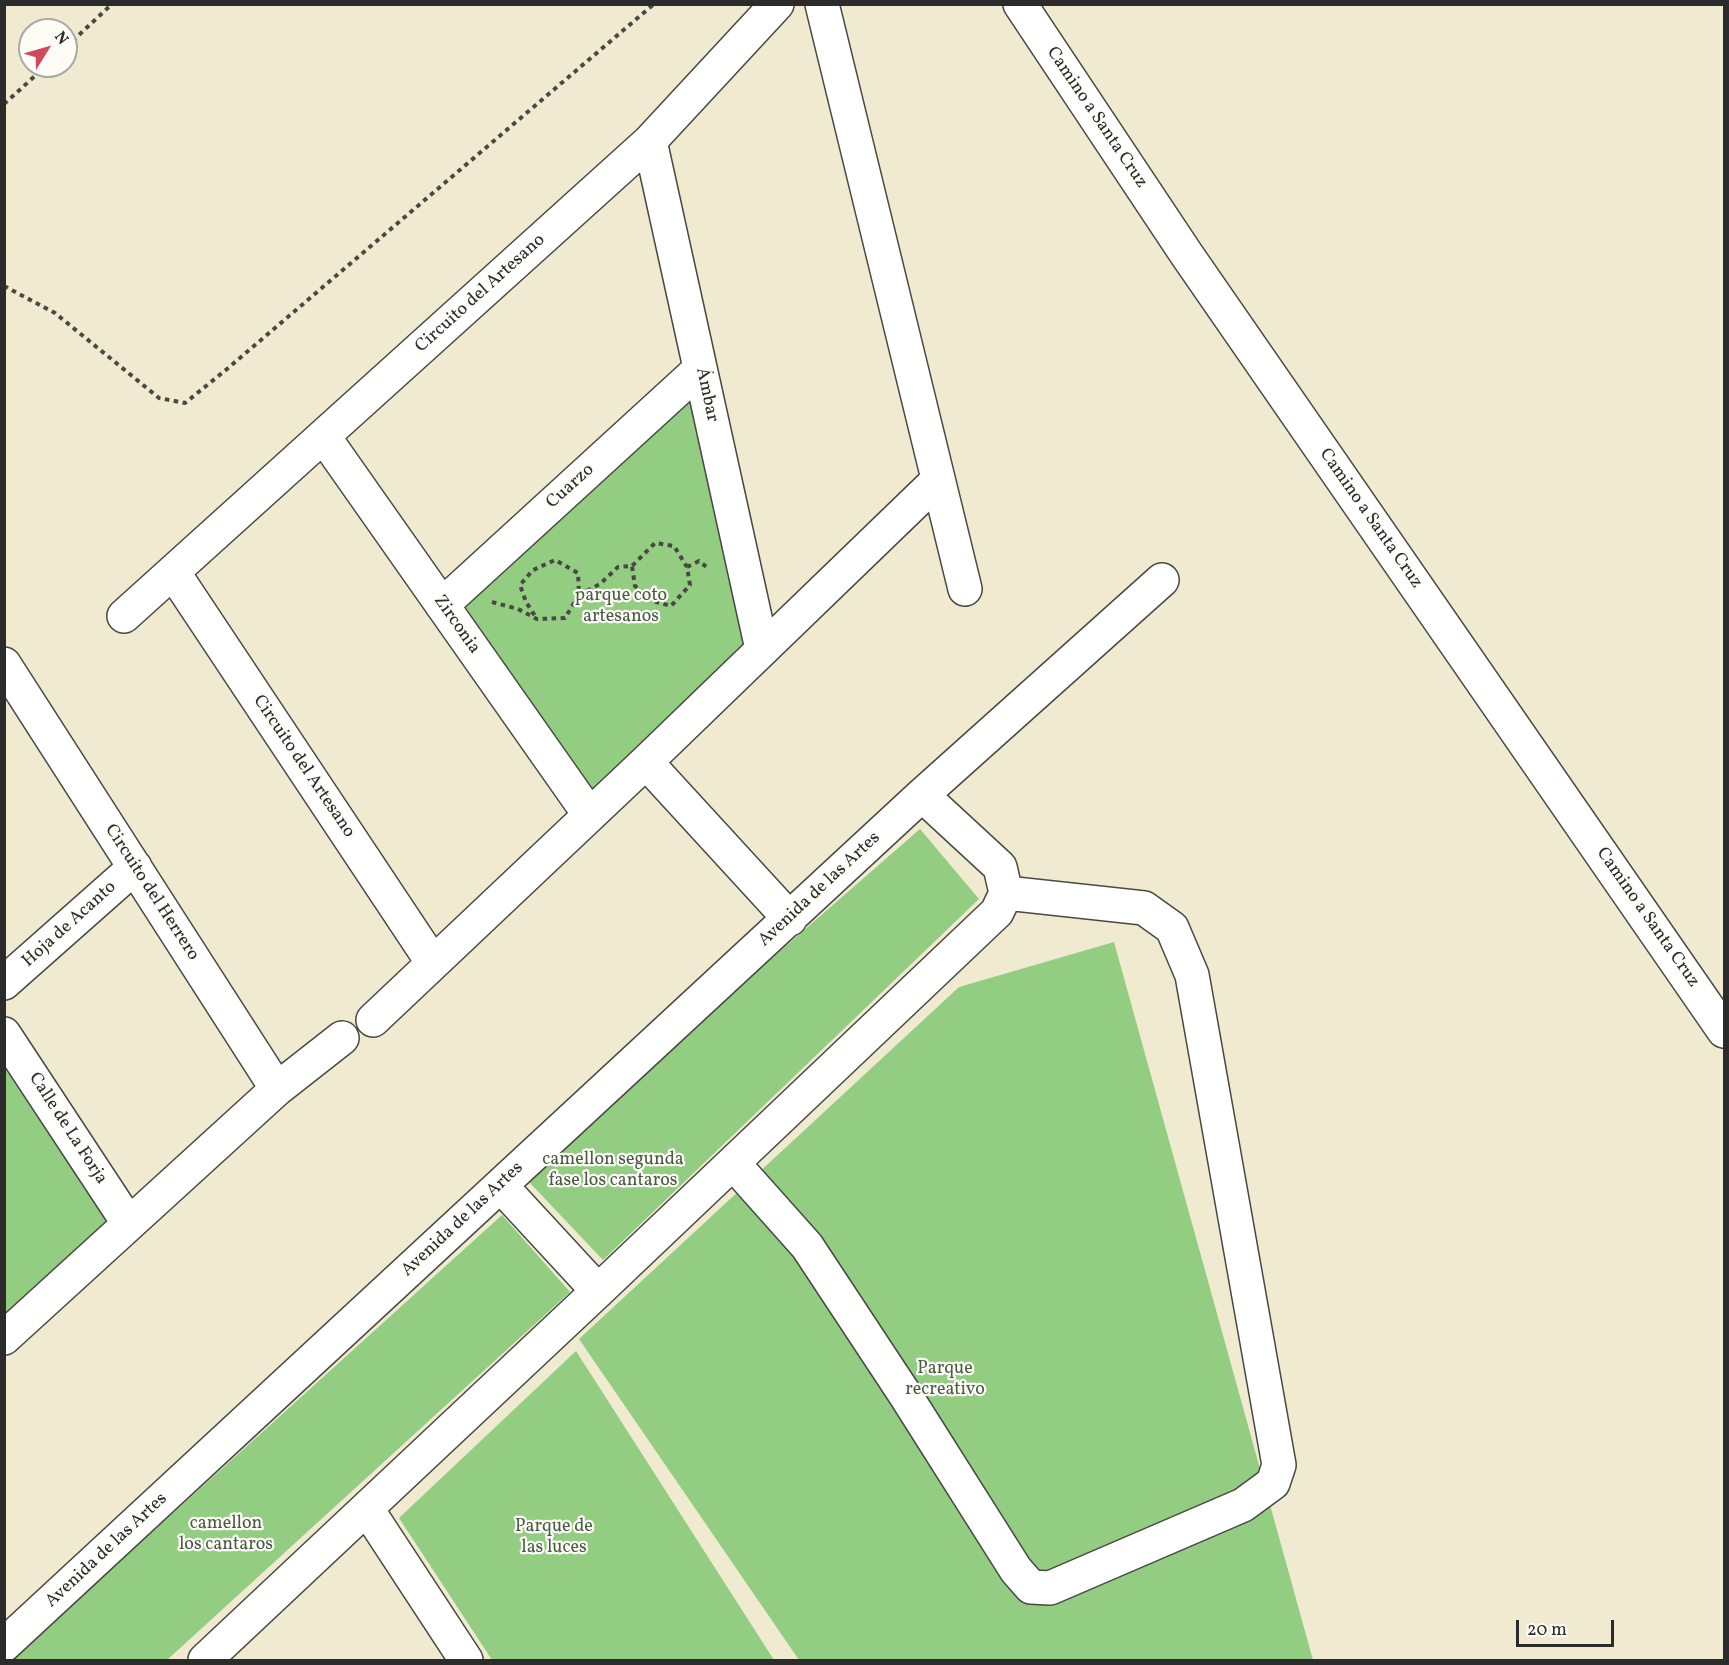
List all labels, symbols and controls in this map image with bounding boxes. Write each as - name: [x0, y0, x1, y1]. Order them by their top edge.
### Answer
- north arrow: [18, 18, 78, 78]
- text: N: [48, 27, 73, 50]
- street label: Camino a Santa Cruz: [1041, 43, 1151, 193]
- street label: Circuito del Artesano: [412, 230, 550, 358]
- street label: Ámbar: [690, 366, 722, 424]
- street label: Camino a Santa Cruz: [1314, 445, 1426, 593]
- street label: Cuarzo: [543, 460, 599, 514]
- park label: parque coto artesanos: [575, 586, 667, 628]
- street label: Zirconia: [428, 591, 484, 659]
- street label: Circuito del Artesano: [247, 692, 359, 842]
- street label: Circuito del Herrero: [99, 821, 203, 965]
- street label: Avenida de las Artes: [755, 828, 885, 952]
- street label: Camino a Santa Cruz: [1591, 844, 1703, 992]
- street label: Hoja de Acanto: [19, 877, 121, 973]
- street label: Calle de La Forja: [23, 1069, 111, 1189]
- park label: camellon segunda fase los cantaros: [542, 1150, 684, 1192]
- street label: Avenida de las Artes: [398, 1158, 528, 1282]
- park label: Parque recreativo: [905, 1359, 985, 1402]
- street label: Avenida de las Artes: [42, 1489, 172, 1613]
- park label: camellon los cantaros: [179, 1514, 273, 1556]
- park label: Parque de las luces: [515, 1517, 593, 1559]
- scale bar: [1519, 1608, 1616, 1646]
- text: 20 m: [1527, 1618, 1567, 1643]

